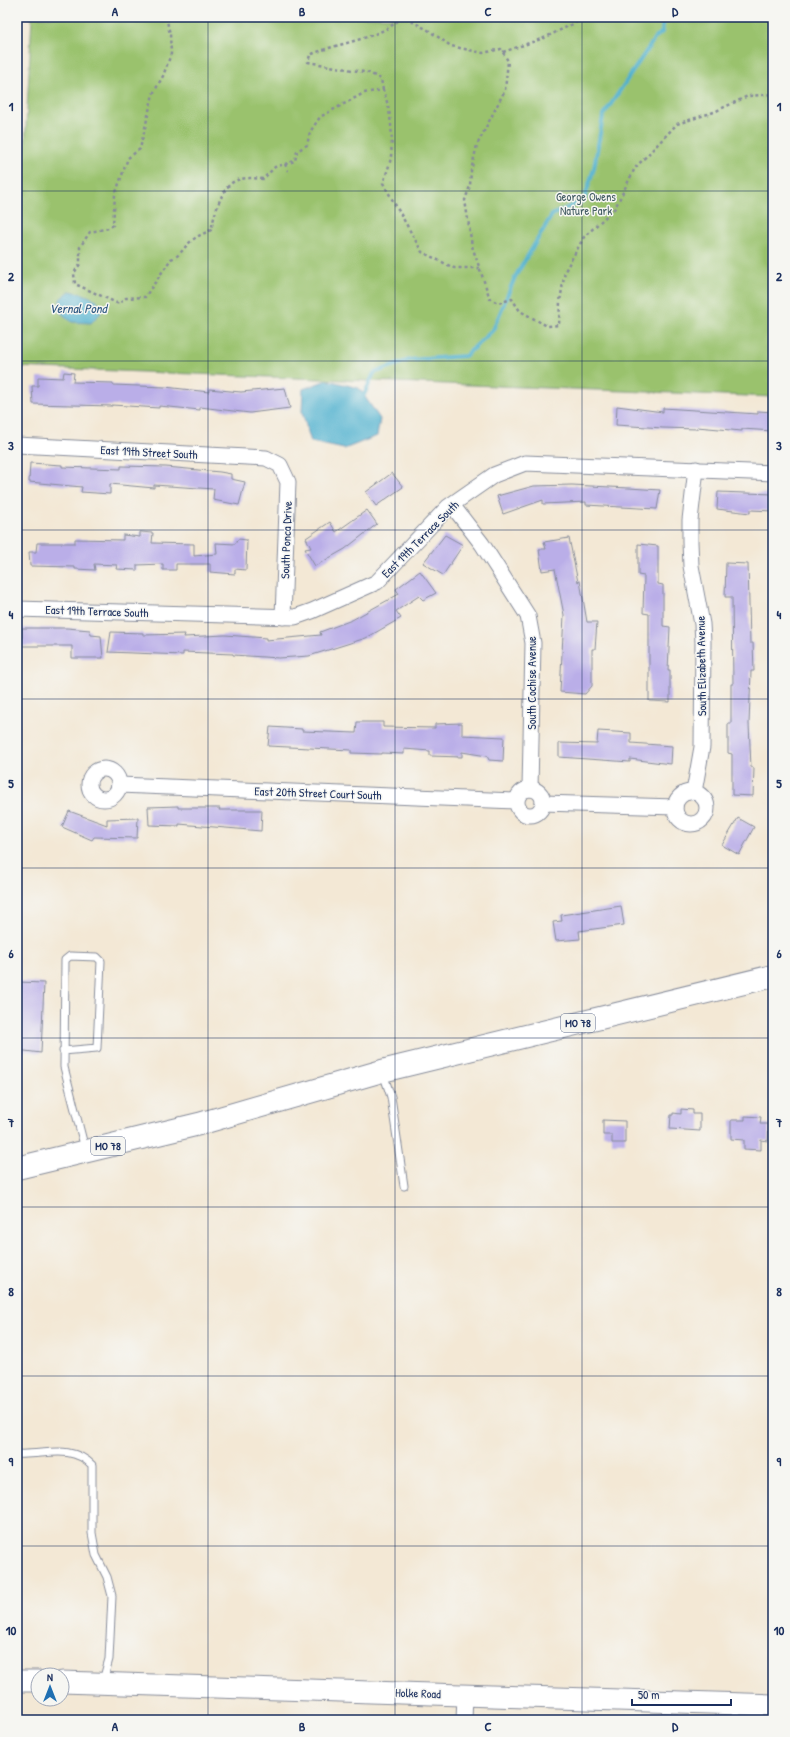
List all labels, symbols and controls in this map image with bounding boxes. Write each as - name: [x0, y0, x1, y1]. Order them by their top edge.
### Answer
- text: A: [112, 2, 119, 20]
- text: B: [299, 2, 306, 20]
- text: C: [484, 2, 492, 20]
- text: D: [672, 2, 679, 20]
- text: 1: [9, 97, 14, 115]
- text: 1: [777, 97, 782, 115]
- park label: George Owens Nature Park: [556, 188, 616, 219]
- text: 2: [8, 267, 15, 285]
- text: 2: [776, 267, 783, 285]
- water label: Vernal Pond: [49, 299, 109, 317]
- text: 3: [8, 436, 14, 454]
- text: 3: [776, 436, 782, 454]
- street label: East 19th Street South: [100, 441, 198, 463]
- street label: East 19th Terrace South: [378, 497, 462, 581]
- street label: South Ponca Drive: [276, 501, 296, 579]
- street label: East 19th Terrace South: [45, 601, 149, 621]
- text: 4: [9, 605, 14, 623]
- text: 4: [777, 605, 782, 623]
- street label: South Elizabeth Avenue: [692, 616, 710, 716]
- street label: South Cochise Avenue: [523, 636, 540, 730]
- text: 5: [8, 774, 14, 792]
- text: 5: [776, 774, 782, 792]
- street label: East 20th Street Court South: [254, 782, 382, 804]
- text: 6: [8, 944, 14, 962]
- text: 6: [776, 944, 782, 962]
- road number: MO 78: [561, 1014, 595, 1032]
- text: 7: [7, 1113, 15, 1131]
- text: 7: [775, 1113, 783, 1131]
- road number: MO 78: [91, 1137, 125, 1155]
- text: 8: [8, 1282, 14, 1300]
- text: 8: [776, 1282, 782, 1300]
- text: 9: [9, 1452, 14, 1470]
- text: 9: [777, 1452, 782, 1470]
- text: 10: [6, 1621, 16, 1639]
- text: 10: [774, 1621, 784, 1639]
- north arrow: [30, 1667, 70, 1707]
- text: N: [47, 1670, 53, 1684]
- scale bar: [632, 1681, 731, 1707]
- street label: Holke Road: [395, 1684, 442, 1702]
- text: 50 m: [638, 1686, 659, 1703]
- text: A: [112, 1717, 119, 1735]
- text: B: [299, 1717, 306, 1735]
- text: C: [484, 1717, 492, 1735]
- text: D: [672, 1717, 679, 1735]

